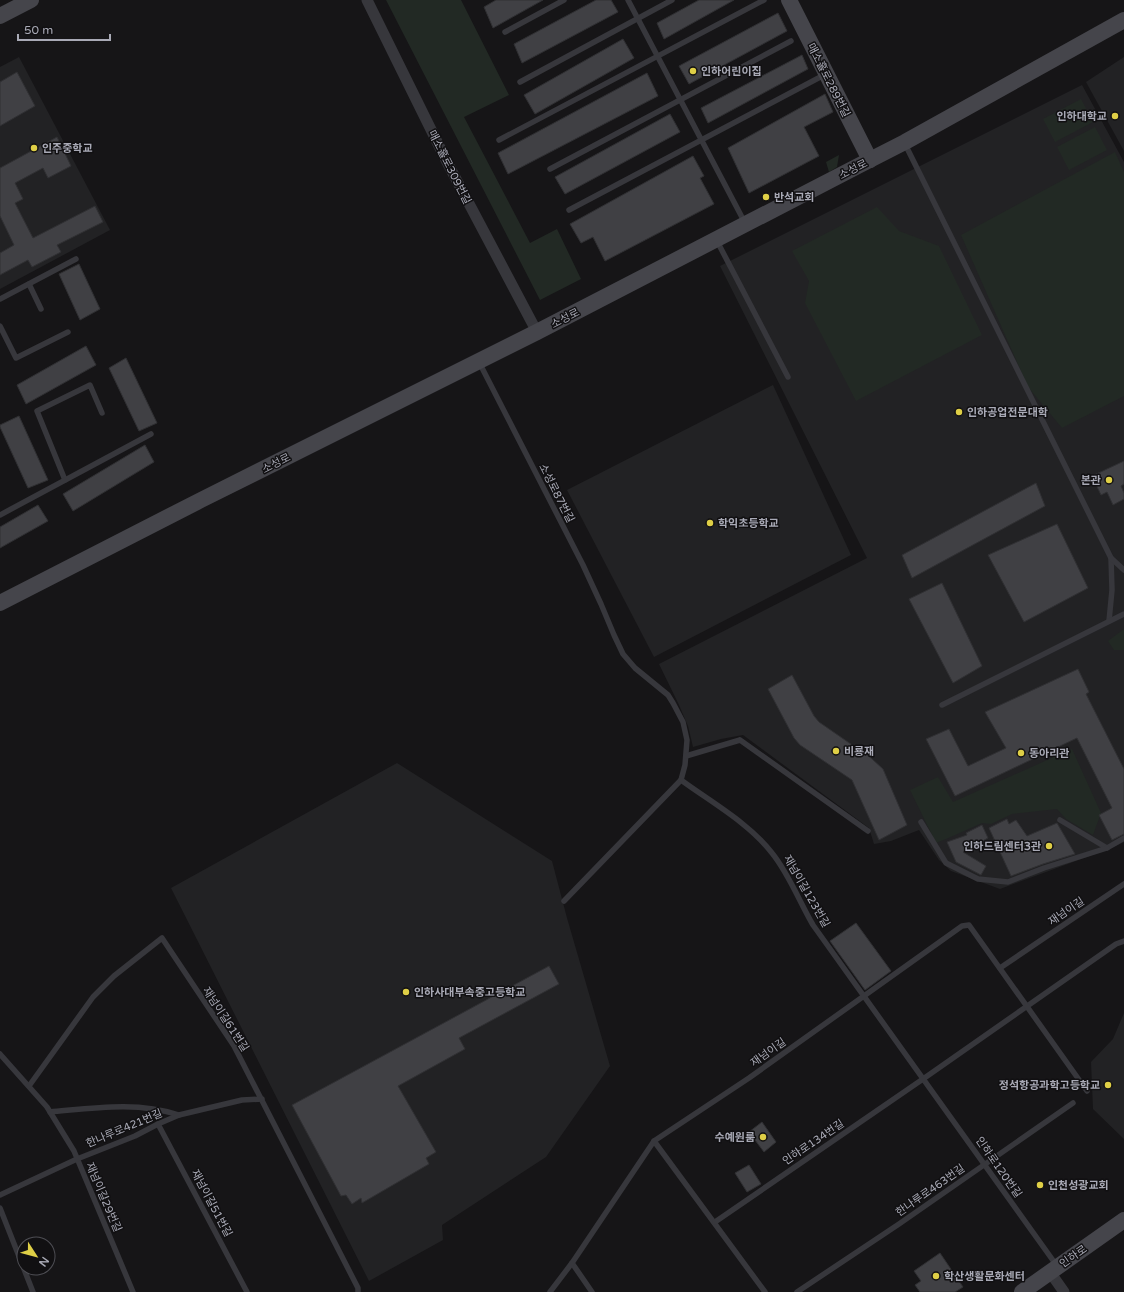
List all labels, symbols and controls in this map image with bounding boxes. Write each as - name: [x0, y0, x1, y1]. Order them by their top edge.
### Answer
- scale bar: [18, 16, 110, 42]
- text: 50 m: [24, 23, 53, 37]
- street label: 매소홀로289번길: [804, 41, 853, 119]
- place label: 인하어린이집: [701, 65, 762, 78]
- marker: 인하어린이집: [688, 66, 698, 76]
- place label: 인하대학교: [1056, 110, 1107, 123]
- marker: 인하대학교: [1110, 111, 1120, 121]
- street label: 매소홀로309번길: [425, 128, 474, 206]
- place label: 인주중학교: [42, 142, 93, 155]
- marker: 인주중학교: [29, 143, 39, 153]
- street label: 소성로: [837, 157, 870, 182]
- place label: 반석교회: [774, 191, 814, 204]
- marker: 반석교회: [761, 192, 771, 202]
- street label: 소성로: [549, 306, 582, 331]
- place label: 인하공업전문대학: [967, 406, 1048, 419]
- marker: 인하공업전문대학: [954, 407, 964, 417]
- street label: 소성로: [260, 451, 293, 476]
- street label: 소성로87번길: [536, 462, 577, 525]
- place label: 본관: [1081, 474, 1101, 487]
- marker: 본관: [1104, 475, 1114, 485]
- place label: 학익초등학교: [718, 517, 779, 530]
- marker: 학익초등학교: [705, 518, 715, 528]
- place label: 비룡재: [844, 745, 874, 758]
- marker: 비룡재: [831, 746, 841, 756]
- place label: 동아리관: [1029, 747, 1069, 760]
- marker: 동아리관: [1016, 748, 1026, 758]
- place label: 인하드림센터3관: [963, 840, 1041, 853]
- marker: 인하드림센터3관: [1044, 841, 1054, 851]
- street label: 재넘이길123번길: [781, 853, 833, 930]
- street label: 재넘이길: [1046, 895, 1087, 928]
- street label: 재넘이길61번길: [200, 984, 251, 1054]
- place label: 인하사대부속중고등학교: [414, 986, 525, 999]
- marker: 인하사대부속중고등학교: [401, 987, 411, 997]
- street label: 재넘이길: [748, 1035, 789, 1069]
- place label: 정석항공과학고등학교: [999, 1079, 1100, 1092]
- marker: 정석항공과학고등학교: [1103, 1080, 1113, 1090]
- street label: 한나루로421번길: [84, 1107, 164, 1150]
- street label: 인하로134번길: [780, 1117, 846, 1168]
- place label: 수예원룸: [715, 1131, 755, 1144]
- marker: 수예원룸: [758, 1132, 768, 1142]
- street label: 인하로120번길: [973, 1134, 1024, 1200]
- street label: 재넘이길29번길: [83, 1160, 124, 1234]
- street label: 한나루로463번길: [893, 1162, 967, 1219]
- street label: 재넘이길51번길: [188, 1167, 235, 1239]
- place label: 인천성광교회: [1048, 1179, 1109, 1192]
- marker: 인천성광교회: [1035, 1180, 1045, 1190]
- north arrow: [16, 1236, 56, 1276]
- street label: 인하로: [1057, 1242, 1089, 1270]
- text: N: [36, 1254, 52, 1269]
- place label: 학산생활문화센터: [944, 1270, 1025, 1283]
- marker: 학산생활문화센터: [931, 1271, 941, 1281]

